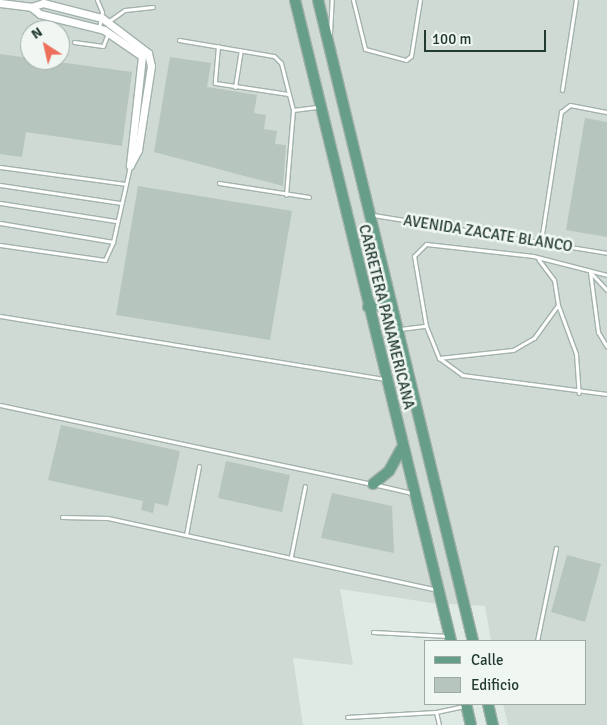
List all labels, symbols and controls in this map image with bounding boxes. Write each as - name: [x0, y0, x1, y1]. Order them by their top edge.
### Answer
- north arrow: [20, 20, 70, 70]
- scale bar: [427, 20, 550, 52]
- text: N: [28, 23, 46, 43]
- text: 100 m: [432, 30, 472, 48]
- street label: AVENIDA ZACATE BLANCO: [402, 212, 574, 256]
- street label: CARRETERA PANAMERICANA: [354, 223, 418, 411]
- legend: [424, 640, 587, 705]
- text: Calle: [471, 651, 504, 669]
- text: Edificio: [471, 676, 519, 694]

